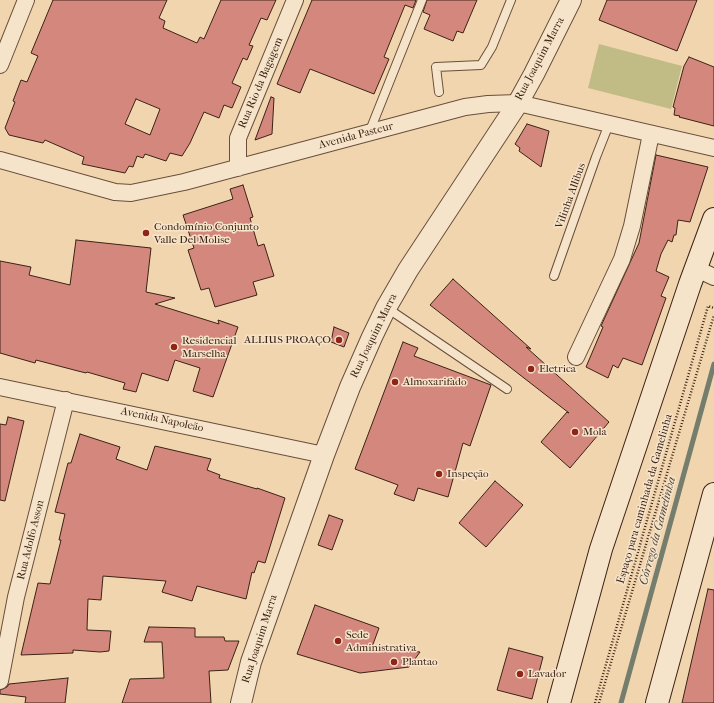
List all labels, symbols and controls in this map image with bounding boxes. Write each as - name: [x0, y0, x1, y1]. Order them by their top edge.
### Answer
- street label: Rua Joaquim Marra: [512, 15, 568, 103]
- street label: Rua Rio da Bagagem: [236, 35, 286, 131]
- street label: Avenida Pasteur: [317, 120, 395, 152]
- street label: Vilinha Allibus: [553, 161, 589, 231]
- place label: Condomínio Conjunto Valle Del Molise: [154, 220, 259, 246]
- marker: Condomínio Conjunto Valle Del Molise: [141, 228, 151, 238]
- street label: Rua Joaquim Marra: [348, 292, 400, 380]
- place label: ALLIUS PROAÇO: [244, 333, 331, 347]
- place label: Residencial Marselha: [182, 334, 237, 360]
- marker: ALLIUS PROAÇO: [334, 335, 344, 345]
- marker: Residencial Marselha: [169, 342, 179, 352]
- place label: Eletrica: [539, 362, 576, 376]
- marker: Eletrica: [526, 364, 536, 374]
- place label: Almoxarifado: [403, 375, 467, 389]
- marker: Almoxarifado: [390, 377, 400, 387]
- street label: Avenida Napoleão: [119, 405, 205, 435]
- street label: Espaço para caminhada da Gamelinha: [614, 413, 676, 585]
- place label: Mola: [583, 425, 607, 439]
- marker: Mola: [570, 427, 580, 437]
- place label: Inspeção: [447, 467, 489, 481]
- marker: Inspeção: [434, 469, 444, 479]
- water label: Córrego da Gamelinha: [637, 475, 679, 587]
- street label: Rua Adolfo Asson: [15, 499, 47, 581]
- street label: Rua Joaquim Marra: [239, 593, 281, 685]
- place label: Sede Administrativa: [346, 628, 416, 654]
- marker: Sede Administrativa: [333, 636, 343, 646]
- place label: Plantao: [402, 655, 438, 669]
- marker: Plantao: [389, 657, 399, 667]
- place label: Lavador: [528, 667, 566, 681]
- marker: Lavador: [515, 669, 525, 679]

